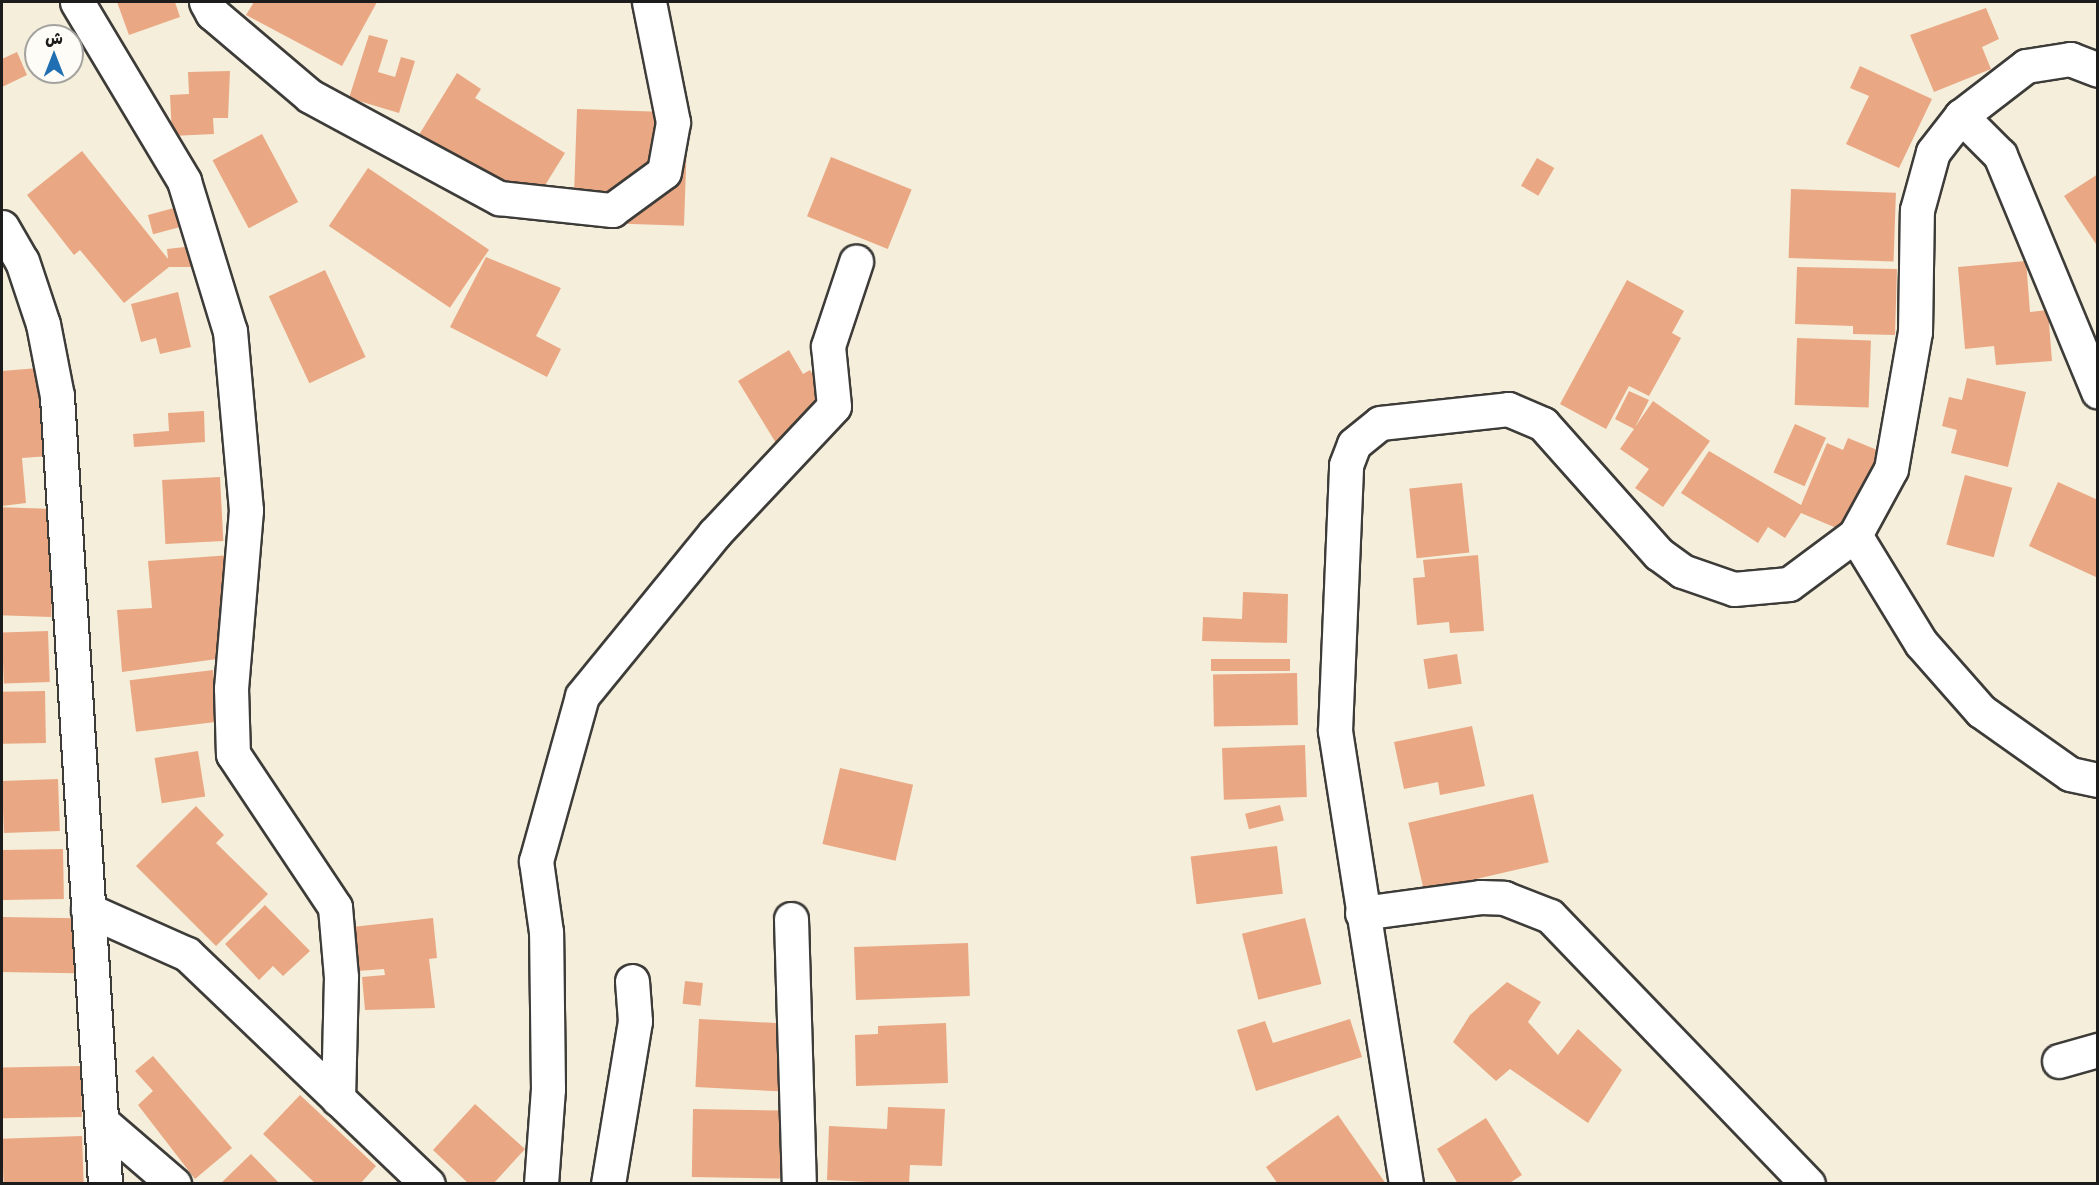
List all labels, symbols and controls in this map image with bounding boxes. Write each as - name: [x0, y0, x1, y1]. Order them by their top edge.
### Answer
- north arrow: [24, 24, 84, 84]
- text: ش: [45, 27, 63, 49]

